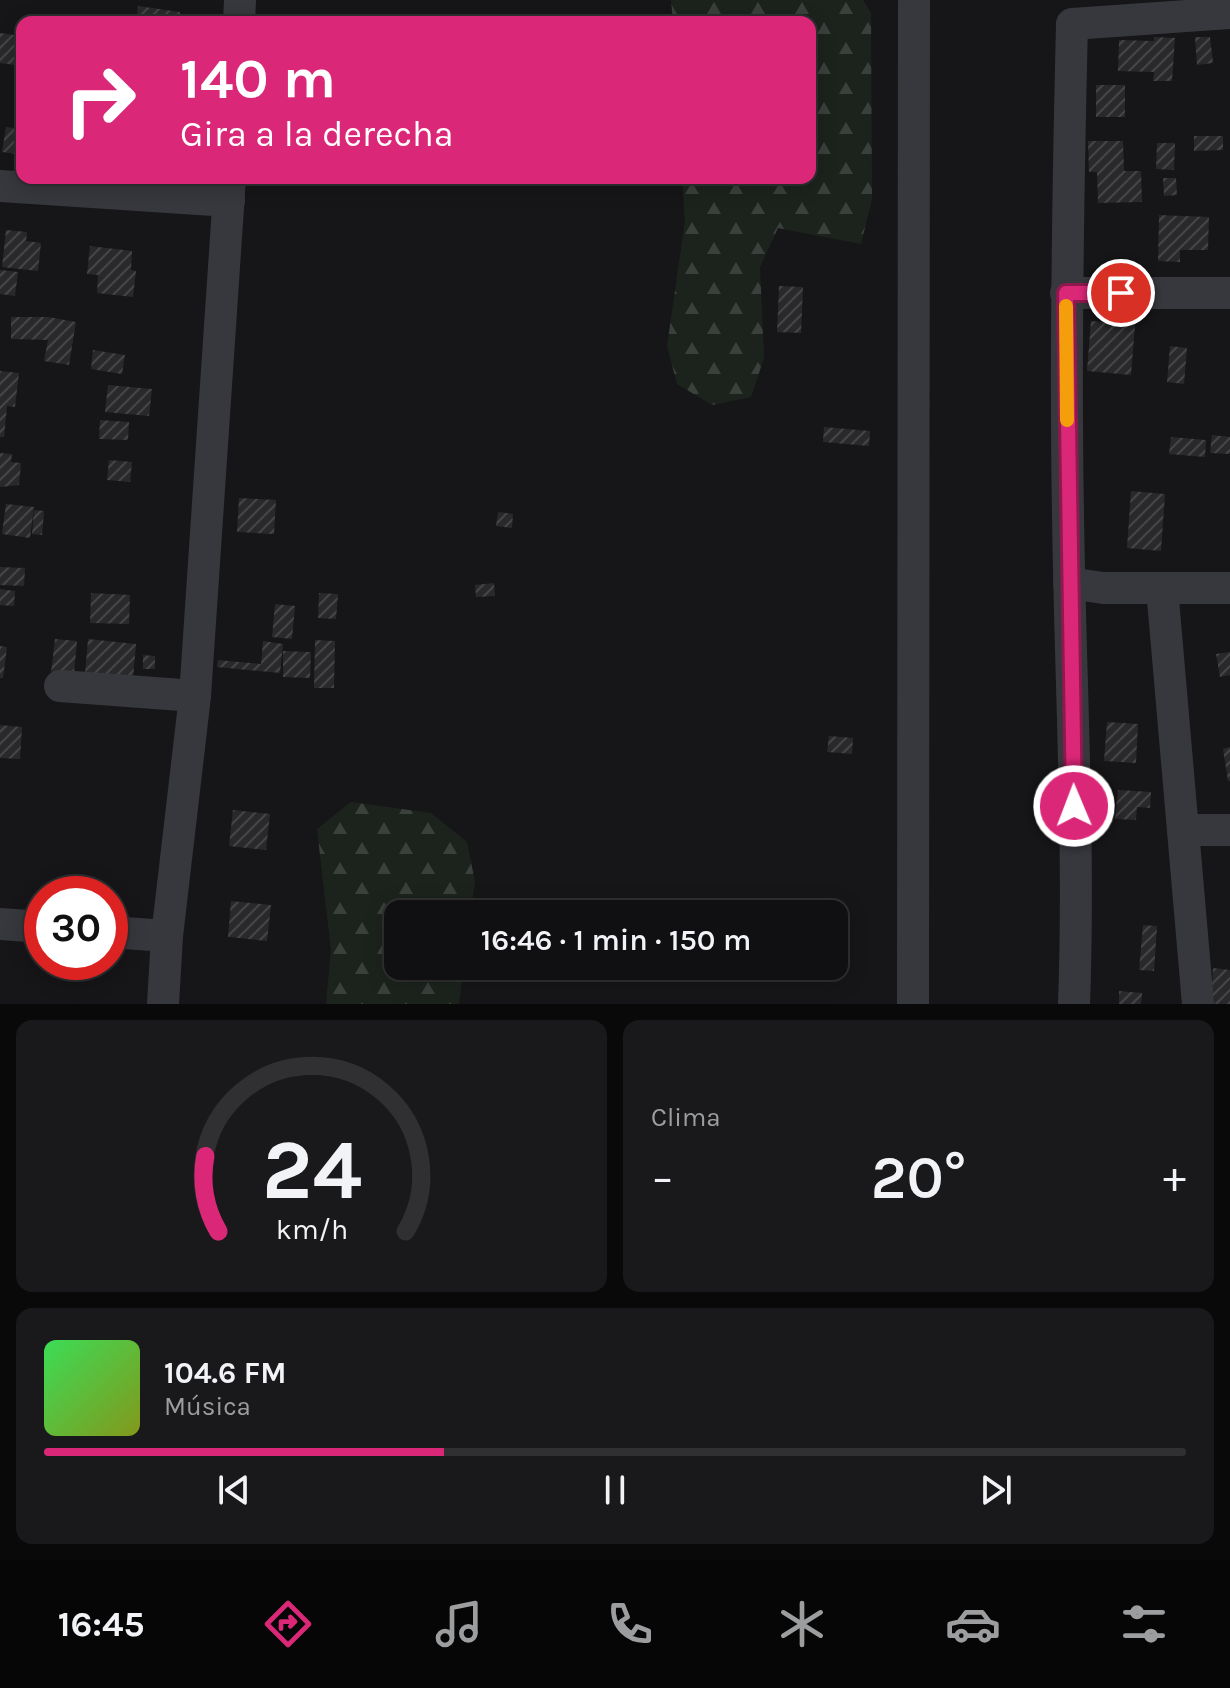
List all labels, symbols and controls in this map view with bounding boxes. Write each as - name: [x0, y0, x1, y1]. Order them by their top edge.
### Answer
- text: 140 m: [180, 46, 336, 111]
- icon: right: [48, 48, 152, 152]
- text: Gira a la derecha: [180, 113, 454, 155]
- pin: [1087, 259, 1155, 327]
- icon: arrive: [1099, 271, 1143, 315]
- position arrow: [1032, 764, 1116, 848]
- speed limit sign: 30: [24, 876, 128, 980]
- text: 16:46 · 1 min · 150 m: [481, 922, 751, 958]
- text: Clima: [651, 1102, 721, 1133]
- text: 24: [262, 1122, 361, 1219]
- text: 20°: [871, 1143, 966, 1213]
- text: −: [651, 1152, 674, 1203]
- text: +: [1163, 1152, 1186, 1203]
- text: km/h: [275, 1213, 348, 1246]
- text: 104.6 FM: [164, 1355, 286, 1391]
- text: Música: [164, 1391, 251, 1422]
- icon: previous: [212, 1468, 256, 1512]
- icon: pause: [593, 1468, 637, 1512]
- icon: next: [974, 1468, 1018, 1512]
- icon: directions: [260, 1596, 316, 1652]
- icon: music: [431, 1596, 487, 1652]
- icon: phone: [602, 1596, 658, 1652]
- icon: climate: [774, 1596, 830, 1652]
- icon: car: [945, 1596, 1001, 1652]
- icon: filters: [1116, 1596, 1172, 1652]
- text: 16:45: [58, 1603, 144, 1645]

